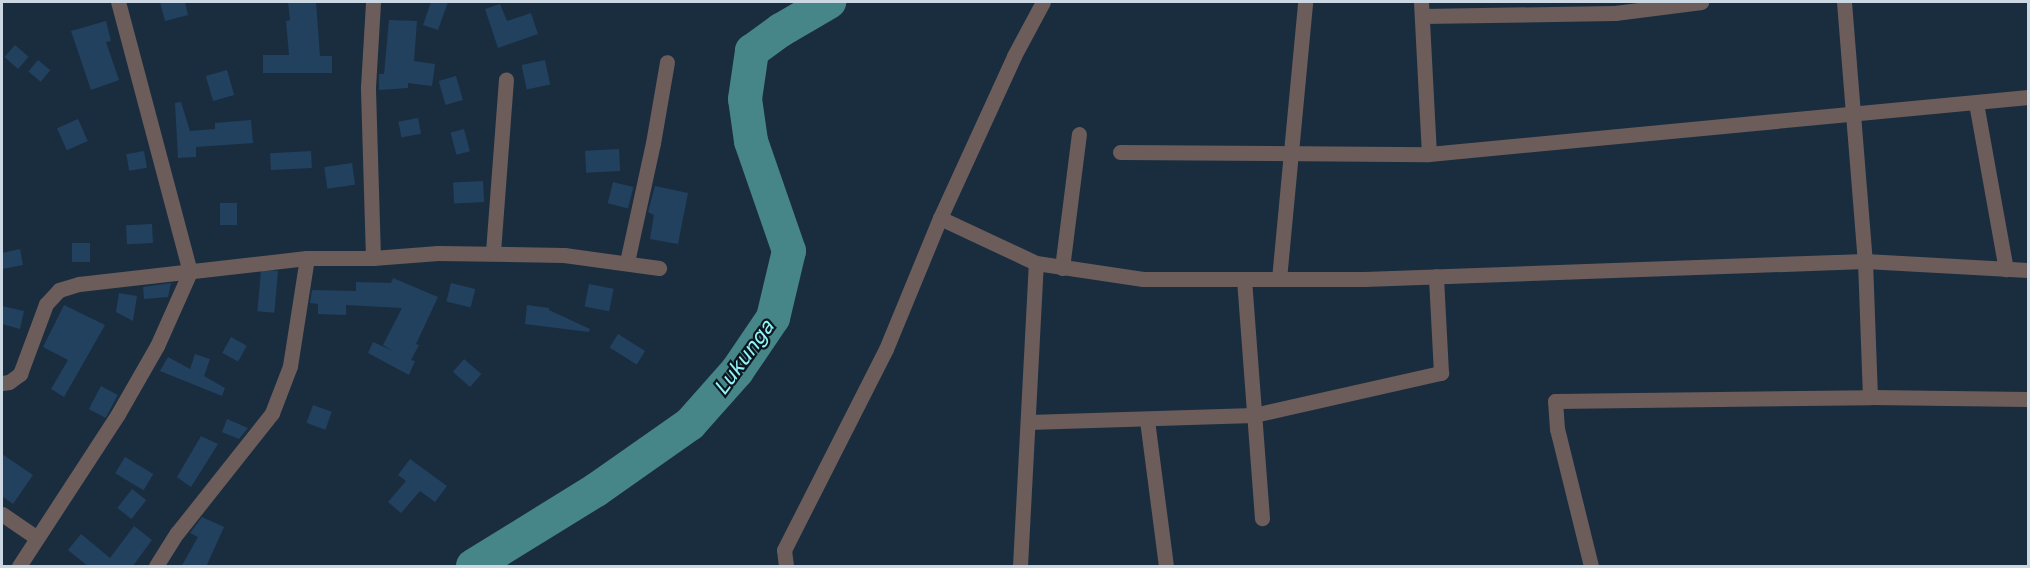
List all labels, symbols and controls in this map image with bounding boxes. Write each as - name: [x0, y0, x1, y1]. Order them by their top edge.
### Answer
- water label: Lukunga: [707, 315, 779, 399]

